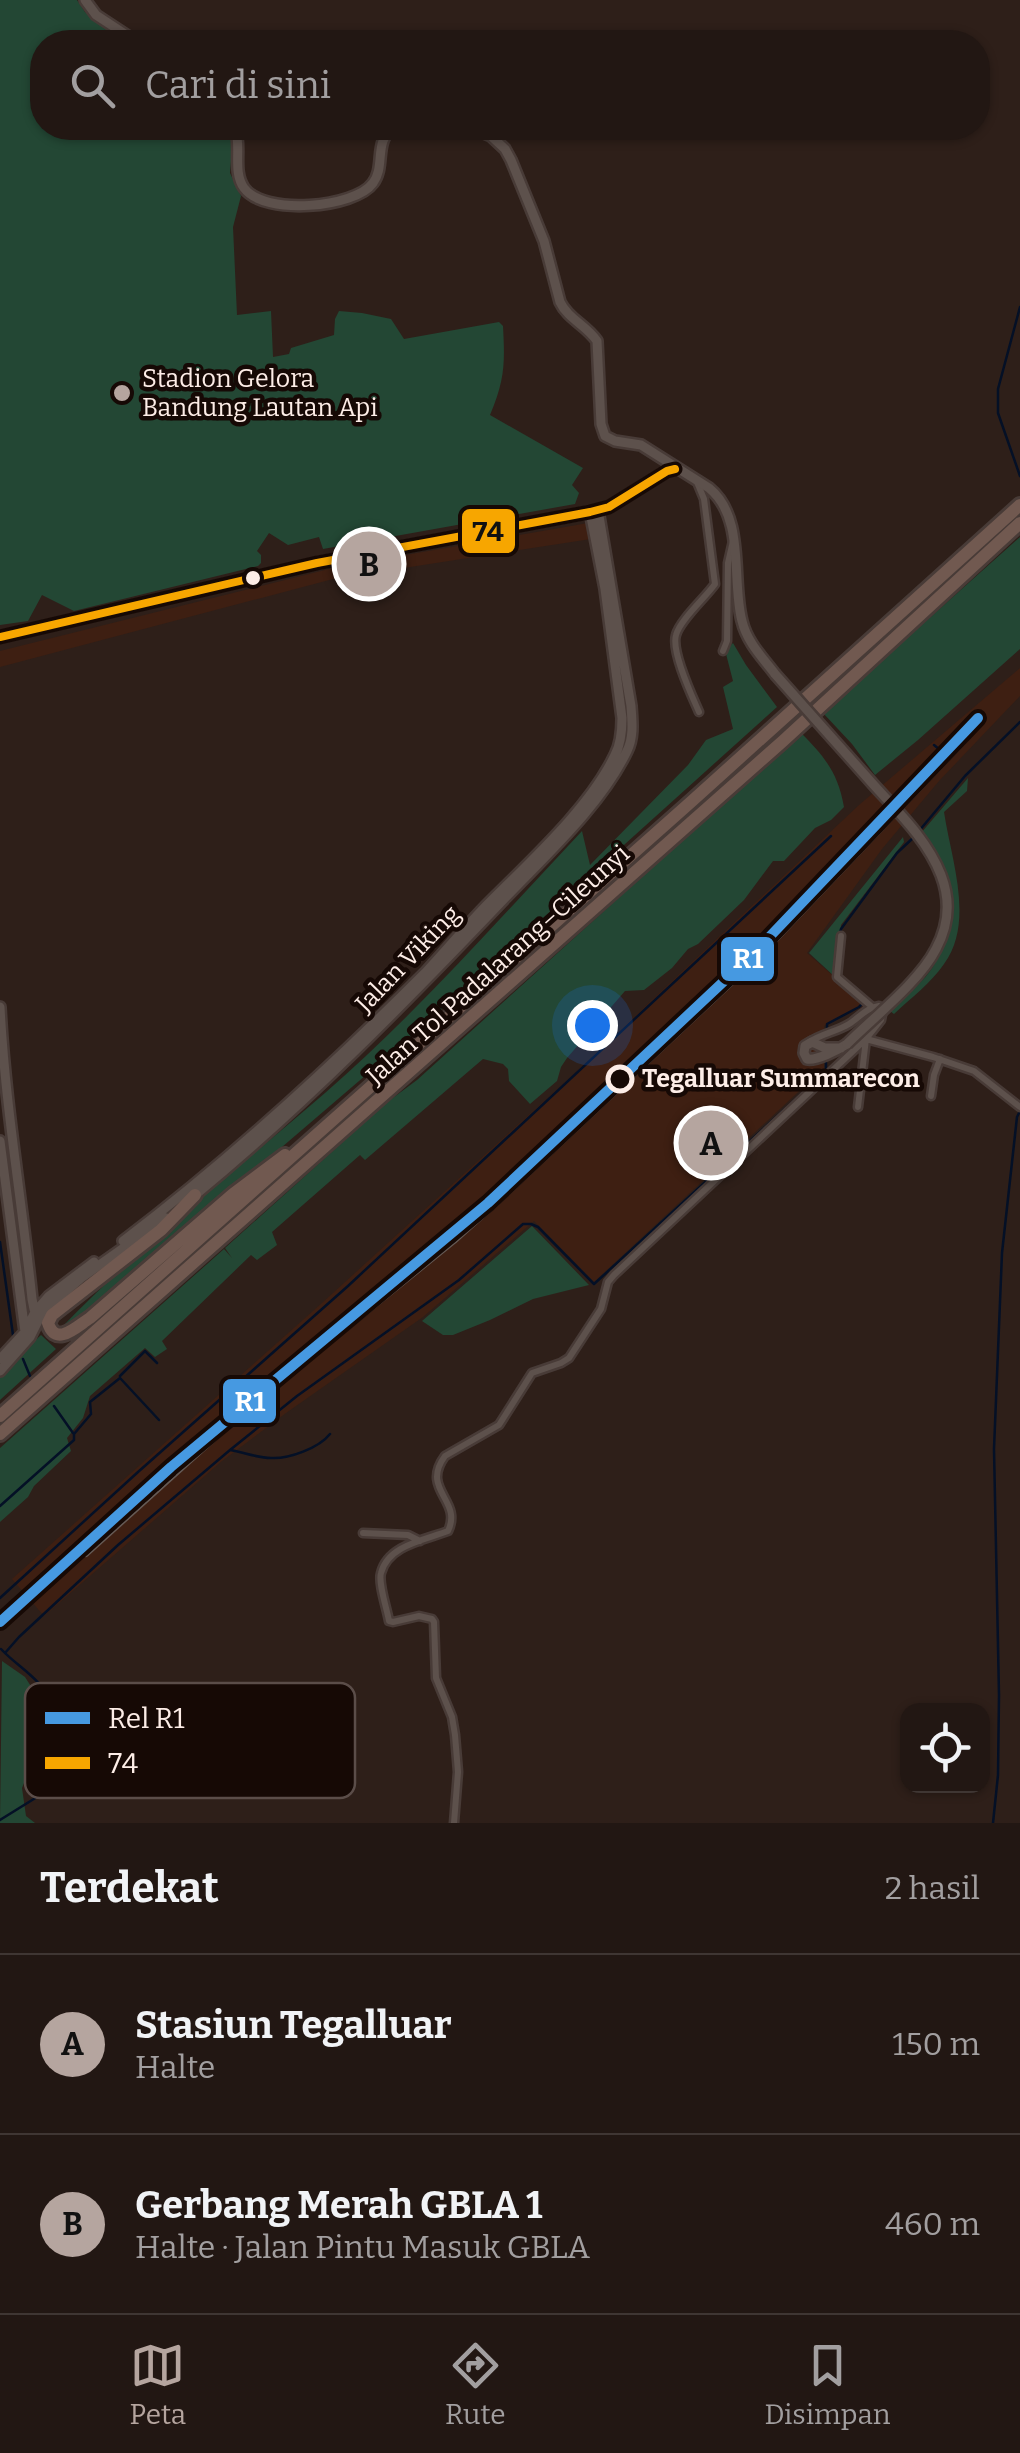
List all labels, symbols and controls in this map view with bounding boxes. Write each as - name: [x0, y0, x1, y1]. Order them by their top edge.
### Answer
- search box: [30, 30, 990, 140]
- icon: search: [65, 58, 120, 113]
- text: Cari di sini: [145, 62, 331, 108]
- place label: Stadion Gelora Bandung Lautan Api: [142, 364, 378, 423]
- marker: Stadion Gelora Bandung Lautan Api: [111, 382, 133, 404]
- line badge: 74: [460, 507, 517, 555]
- text: 74: [472, 515, 504, 548]
- pin: B: [336, 526, 402, 602]
- unlabelled marker: [243, 568, 263, 588]
- street label: Jalan Tol Padalarang–Cileunyi: [360, 839, 636, 1092]
- street label: Jalan Viking: [349, 899, 467, 1020]
- line badge: R1: [719, 935, 776, 983]
- text: R1: [733, 942, 763, 975]
- your location: [567, 1000, 618, 1051]
- place label: Tegalluar Summarecon: [642, 1064, 920, 1094]
- marker: Tegalluar Summarecon: [607, 1066, 633, 1092]
- pin: A: [678, 1106, 744, 1180]
- line badge: R1: [221, 1377, 278, 1425]
- text: R1: [235, 1385, 265, 1418]
- legend: [25, 1683, 355, 1798]
- text: Rel R1: [108, 1702, 185, 1735]
- map controls: [900, 1703, 990, 1793]
- button: locate: [900, 1703, 990, 1793]
- text: 74: [108, 1747, 138, 1780]
- text: Terdekat: [40, 1863, 219, 1913]
- text: 2 hasil: [885, 1869, 980, 1907]
- text: Stasiun Tegalluar: [135, 2002, 452, 2048]
- text: A: [61, 2025, 84, 2063]
- text: 150 m: [892, 2025, 980, 2063]
- text: Halte: [135, 2048, 215, 2086]
- text: Gerbang Merah GBLA 1: [135, 2182, 542, 2228]
- text: B: [62, 2205, 83, 2243]
- text: 460 m: [885, 2205, 980, 2243]
- text: Halte · Jalan Pintu Masuk GBLA: [135, 2228, 590, 2266]
- tab: Peta: [129, 2338, 186, 2431]
- tab: Rute: [445, 2338, 505, 2431]
- tab: Disimpan: [764, 2338, 891, 2431]

